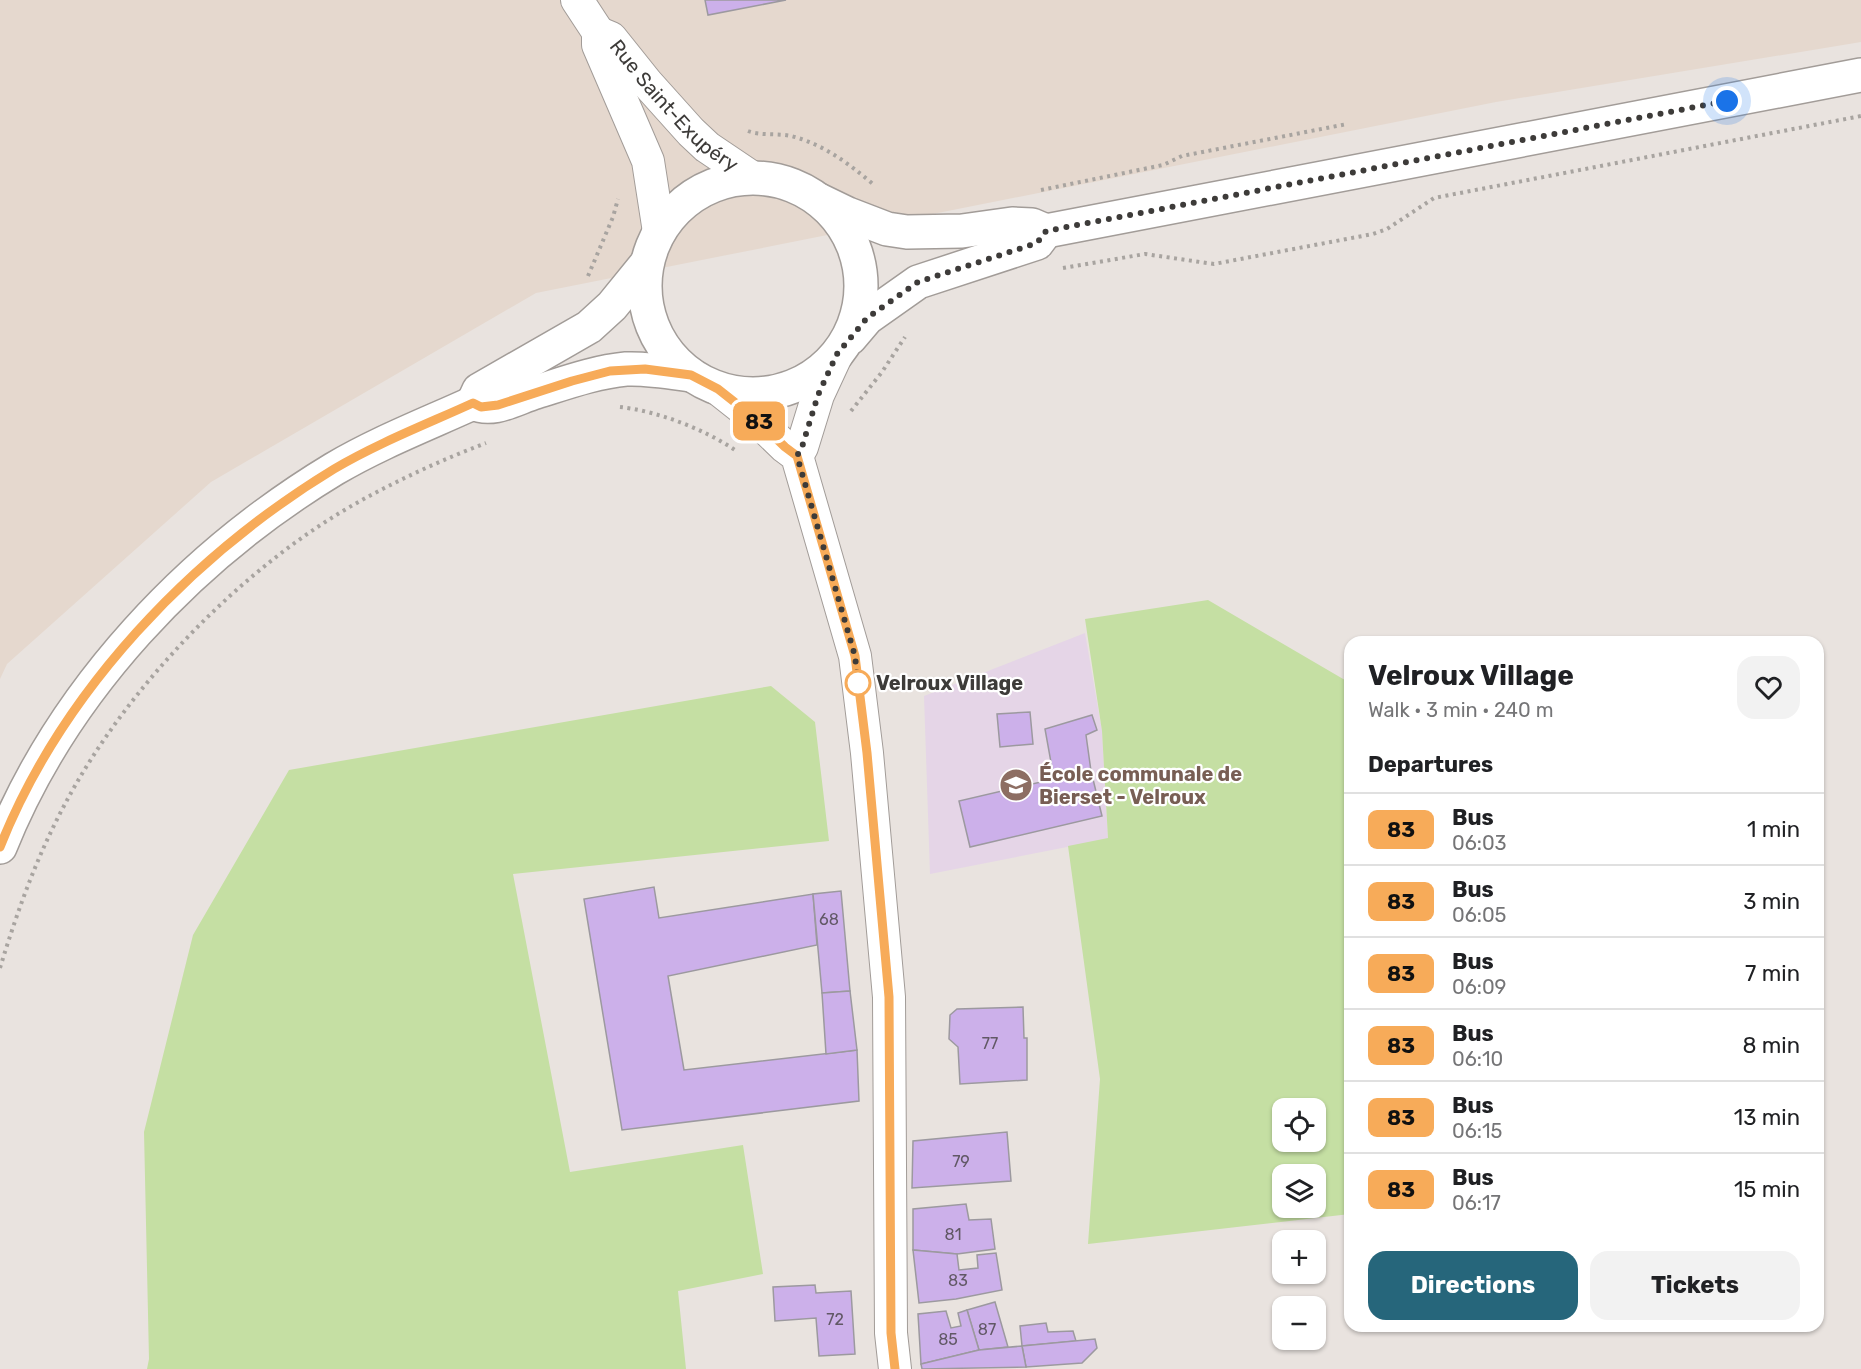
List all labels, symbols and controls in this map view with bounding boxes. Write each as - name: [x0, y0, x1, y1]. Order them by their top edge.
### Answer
- street label: Rue Saint-Exupéry: [605, 35, 743, 177]
- your location: [1712, 86, 1742, 116]
- line badge: 83: [732, 402, 786, 440]
- text: 83: [745, 409, 773, 434]
- button: heart: [1737, 656, 1800, 719]
- text: Velroux Village: [1368, 659, 1574, 692]
- marker: Velroux Village: [845, 670, 871, 696]
- place label: Velroux Village: [876, 671, 1023, 695]
- text: Walk · 3 min · 240 m: [1368, 698, 1553, 722]
- text: Departures: [1368, 751, 1493, 778]
- place label: École communale de Bierset - Velroux: [1039, 762, 1242, 809]
- school or university icon: École communale de Bierset - Velroux: [998, 767, 1034, 803]
- text: Bus: [1452, 804, 1494, 831]
- text: 1 min: [1747, 816, 1800, 843]
- text: 83: [1387, 817, 1415, 842]
- text: 06:03: [1452, 831, 1507, 855]
- text: Bus: [1452, 876, 1494, 903]
- text: 3 min: [1743, 888, 1800, 915]
- text: 83: [1387, 889, 1415, 914]
- text: 06:05: [1452, 903, 1506, 927]
- house number: 68: [819, 910, 839, 929]
- text: Bus: [1452, 948, 1494, 975]
- text: 7 min: [1745, 960, 1800, 987]
- text: 83: [1387, 961, 1415, 986]
- text: 06:09: [1452, 975, 1506, 999]
- text: Bus: [1452, 1020, 1494, 1047]
- text: 8 min: [1742, 1032, 1800, 1059]
- text: 83: [1387, 1033, 1415, 1058]
- house number: 77: [982, 1034, 998, 1053]
- text: 06:10: [1452, 1047, 1503, 1071]
- text: Bus: [1452, 1092, 1494, 1119]
- map controls: [1272, 1098, 1326, 1350]
- button: locate: [1272, 1098, 1326, 1152]
- text: 13 min: [1734, 1104, 1800, 1131]
- text: 83: [1387, 1105, 1415, 1130]
- text: 06:15: [1452, 1119, 1502, 1143]
- house number: 79: [952, 1152, 970, 1171]
- button: layers: [1272, 1164, 1326, 1218]
- text: Bus: [1452, 1164, 1494, 1191]
- text: 15 min: [1734, 1176, 1800, 1203]
- text: 83: [1387, 1177, 1415, 1202]
- text: 06:17: [1452, 1191, 1501, 1215]
- house number: 81: [944, 1225, 962, 1244]
- button: +: [1272, 1230, 1326, 1284]
- button: Directions: [1368, 1251, 1578, 1320]
- button: Tickets: [1590, 1251, 1800, 1320]
- house number: 83: [948, 1271, 968, 1290]
- button: −: [1272, 1296, 1326, 1350]
- house number: 72: [826, 1310, 844, 1329]
- house number: 87: [978, 1320, 996, 1339]
- house number: 85: [938, 1330, 958, 1349]

